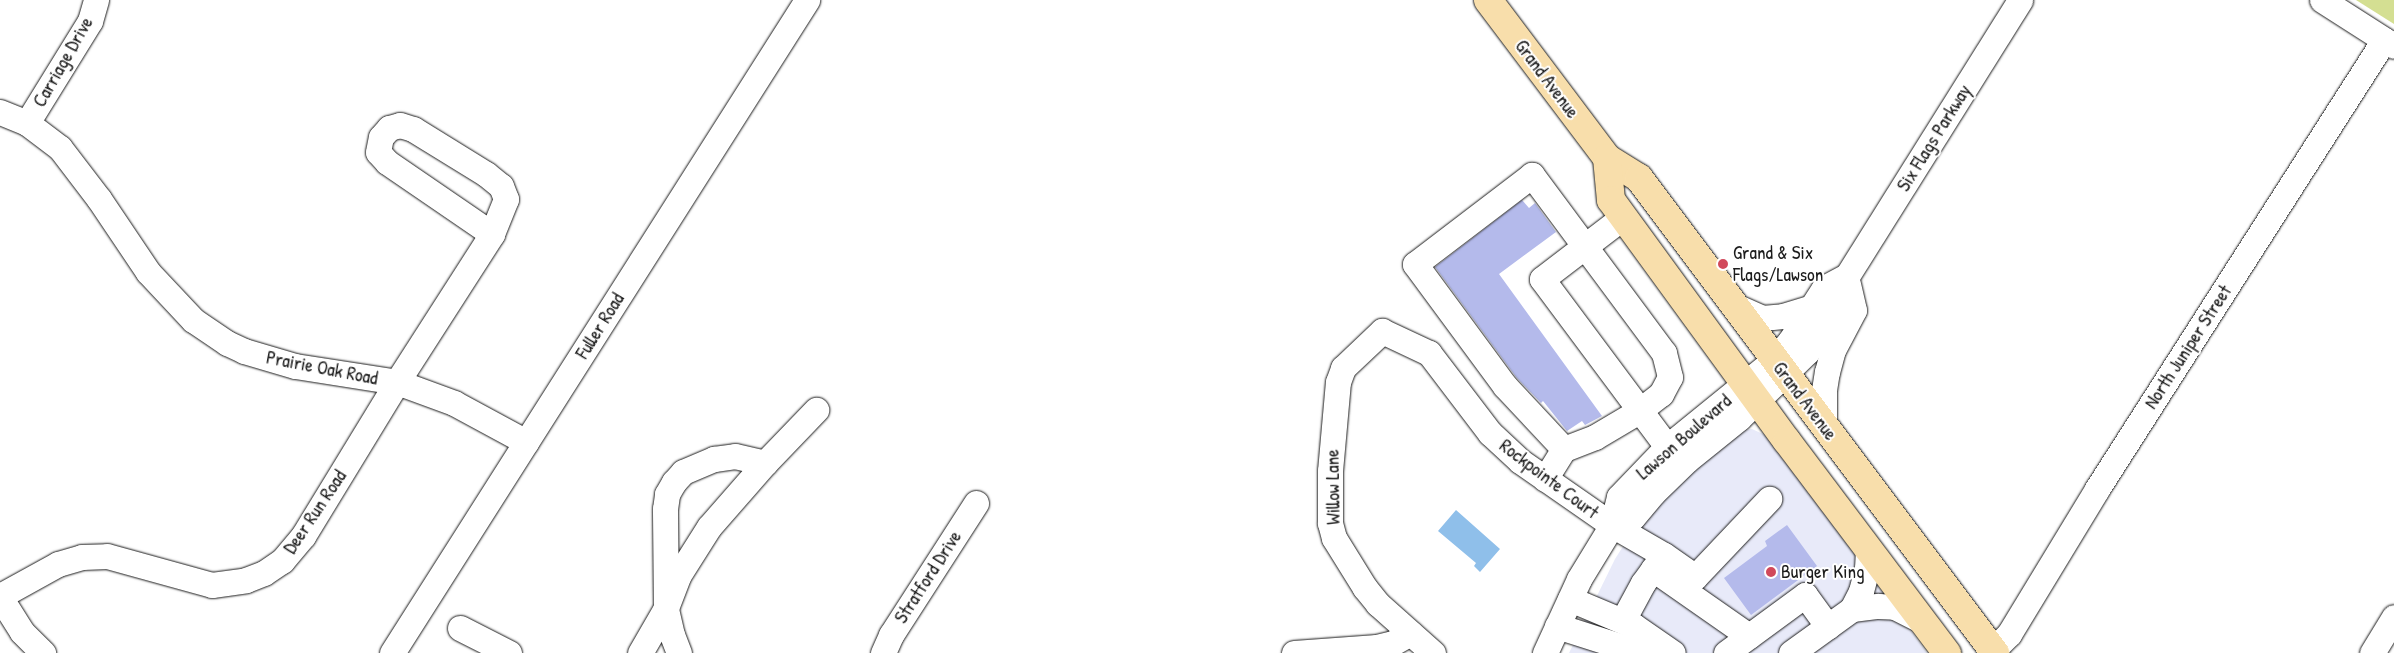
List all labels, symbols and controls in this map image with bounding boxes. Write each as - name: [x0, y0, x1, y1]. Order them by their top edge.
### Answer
- street label: Carriage Drive: [28, 13, 98, 111]
- street label: Grand Avenue: [1510, 35, 1584, 123]
- street label: Six Flags Parkway: [1892, 80, 1976, 196]
- place label: Grand & Six Flags/Lawson: [1733, 242, 1823, 286]
- marker: Grand & Six Flags/Lawson: [1717, 258, 1729, 270]
- street label: North Juniper Street: [2139, 281, 2237, 413]
- street label: Fuller Road: [571, 289, 629, 363]
- street label: Prairie Oak Road: [264, 346, 380, 390]
- street label: Grand Avenue: [1768, 357, 1842, 445]
- street label: Lawson Boulevard: [1632, 390, 1736, 484]
- street label: Rockpointe Court: [1495, 434, 1603, 524]
- street label: Willow Lane: [1321, 449, 1345, 525]
- street label: Deer Run Road: [279, 466, 351, 558]
- street label: Stratford Drive: [890, 526, 966, 628]
- place label: Burger King: [1781, 561, 1864, 583]
- marker: Burger King: [1765, 566, 1777, 578]

